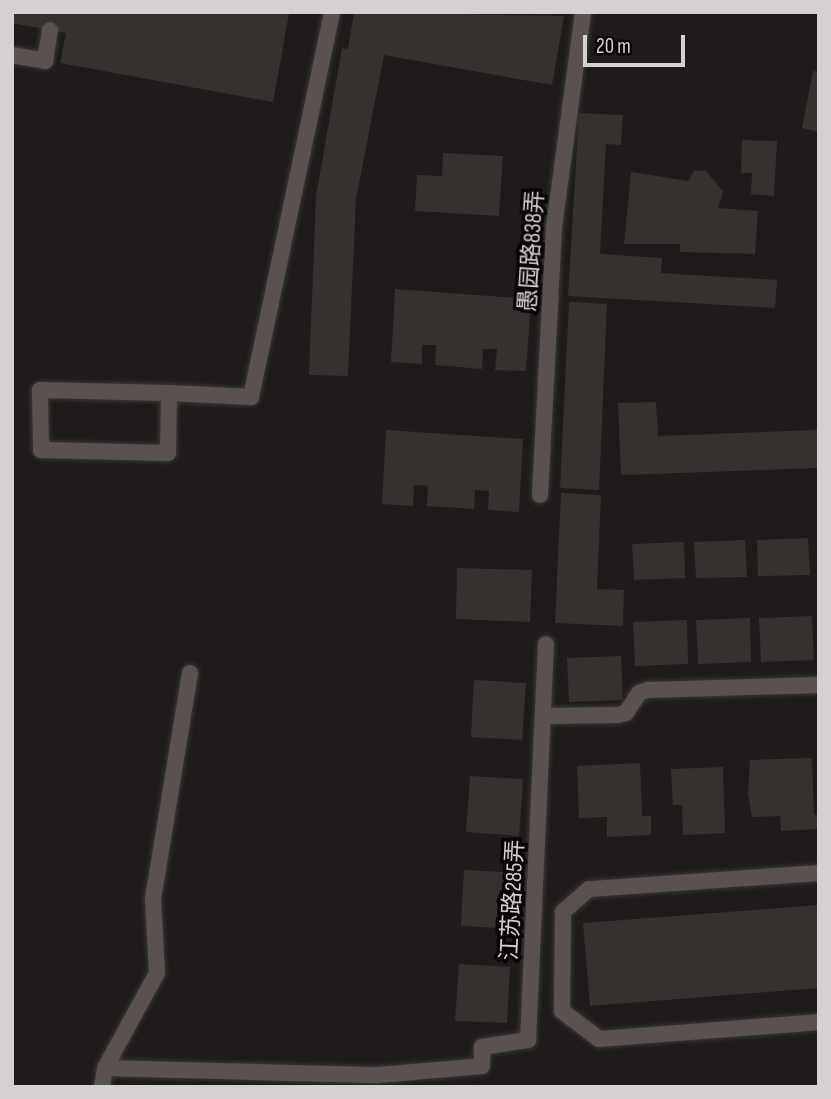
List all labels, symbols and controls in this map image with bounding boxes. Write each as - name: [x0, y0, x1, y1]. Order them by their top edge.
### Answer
- scale bar: [586, 21, 688, 65]
- text: 20 m: [596, 34, 631, 59]
- street label: 愚园路838弄: [514, 189, 550, 313]
- street label: 江苏路285弄: [496, 839, 530, 961]

